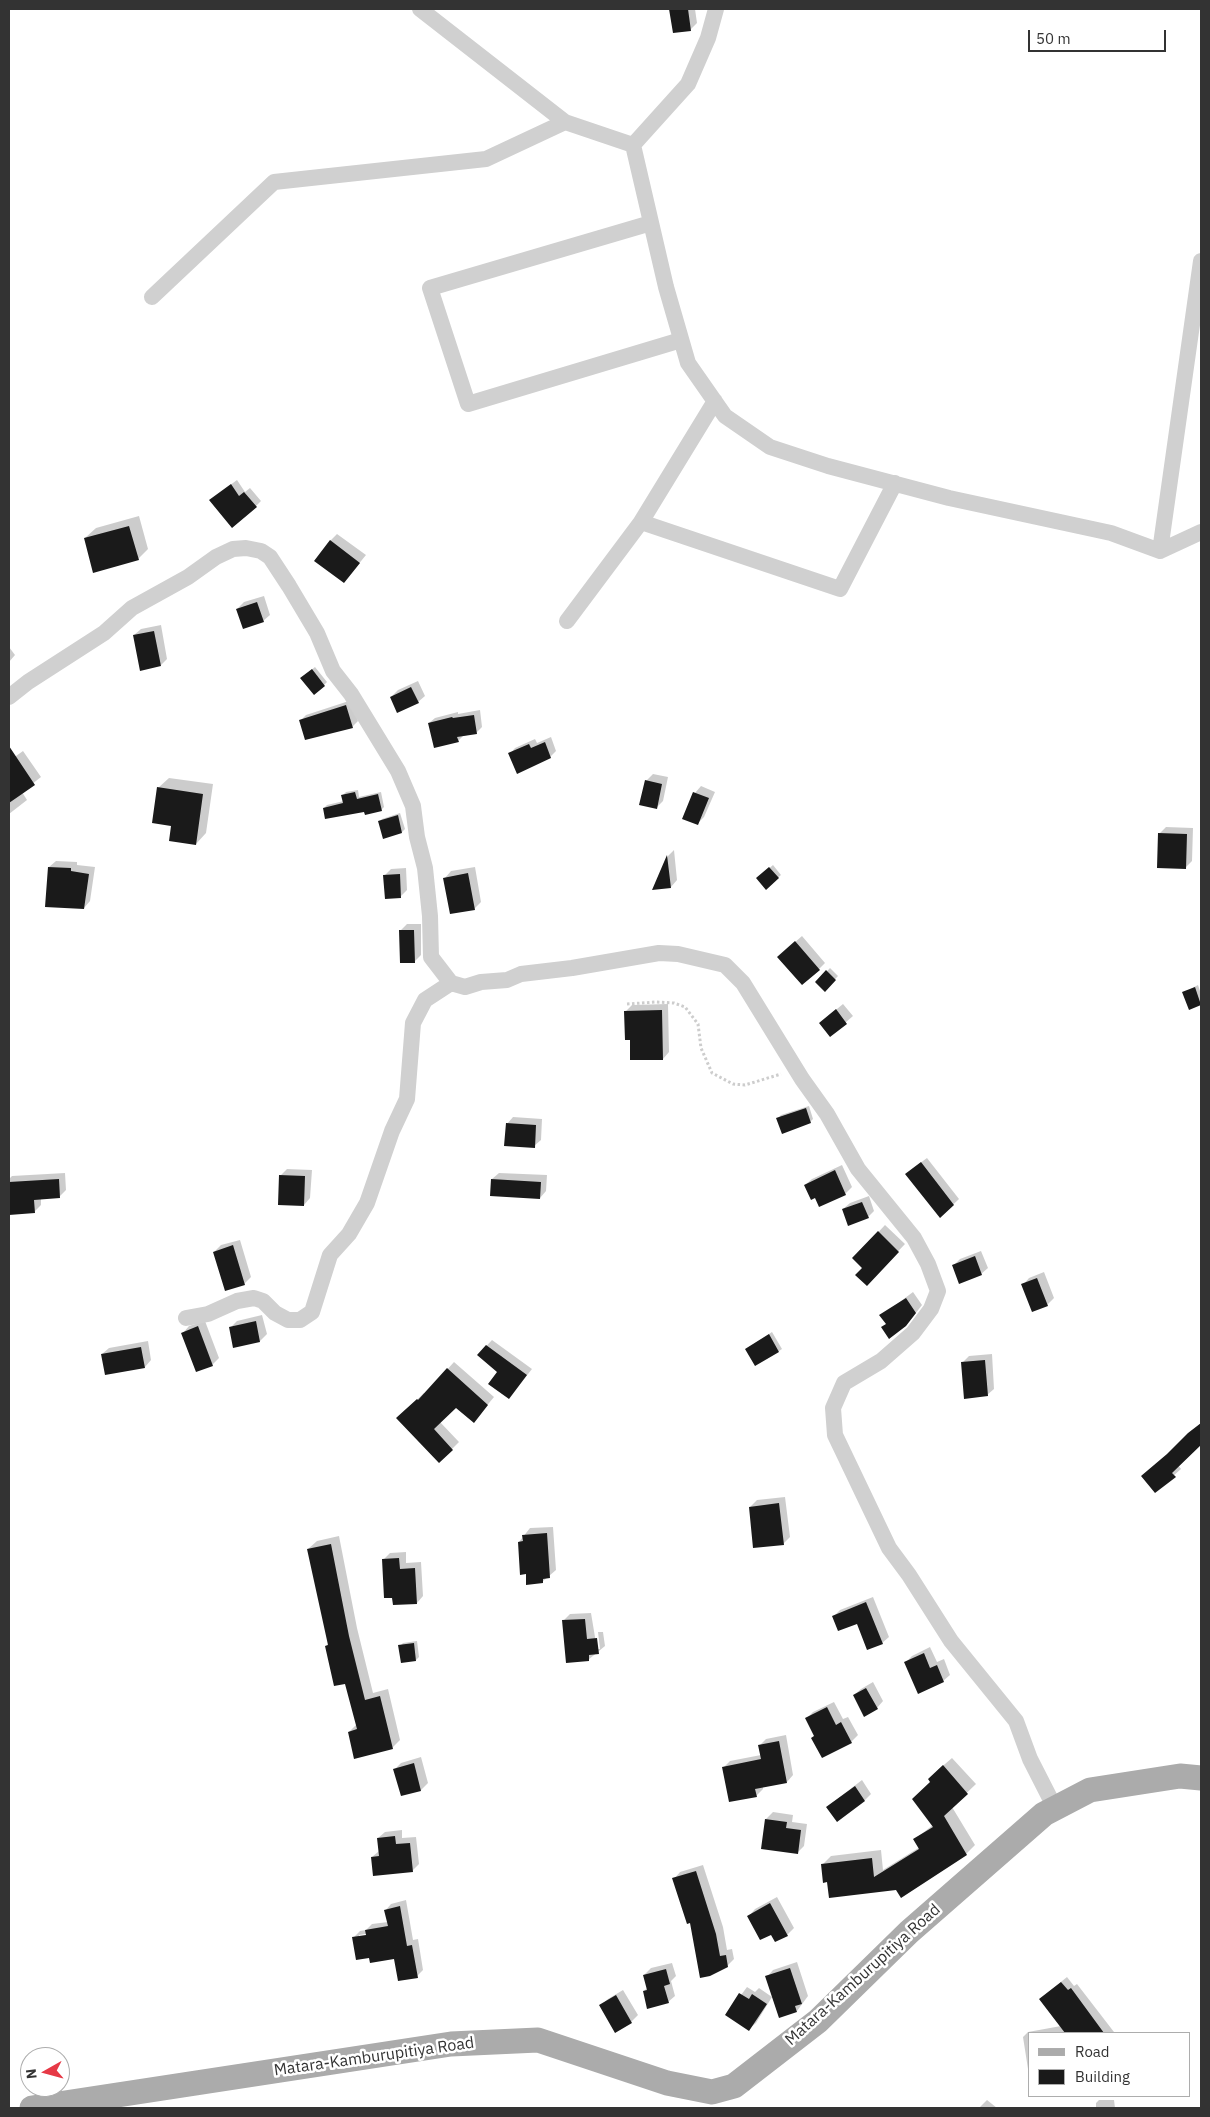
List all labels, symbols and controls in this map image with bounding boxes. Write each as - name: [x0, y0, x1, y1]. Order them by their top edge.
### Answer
- scale bar: [1030, 20, 1168, 52]
- text: 50 m: [1036, 29, 1071, 48]
- street label: Matara-Kamburupitiya Road: [782, 1900, 944, 2050]
- legend: [1028, 2032, 1190, 2097]
- street label: Matara-Kamburupitiya Road: [273, 2033, 475, 2081]
- text: Road: [1075, 2042, 1110, 2061]
- north arrow: [20, 2047, 70, 2097]
- text: Building: [1075, 2067, 1130, 2086]
- text: N: [22, 2068, 41, 2080]

